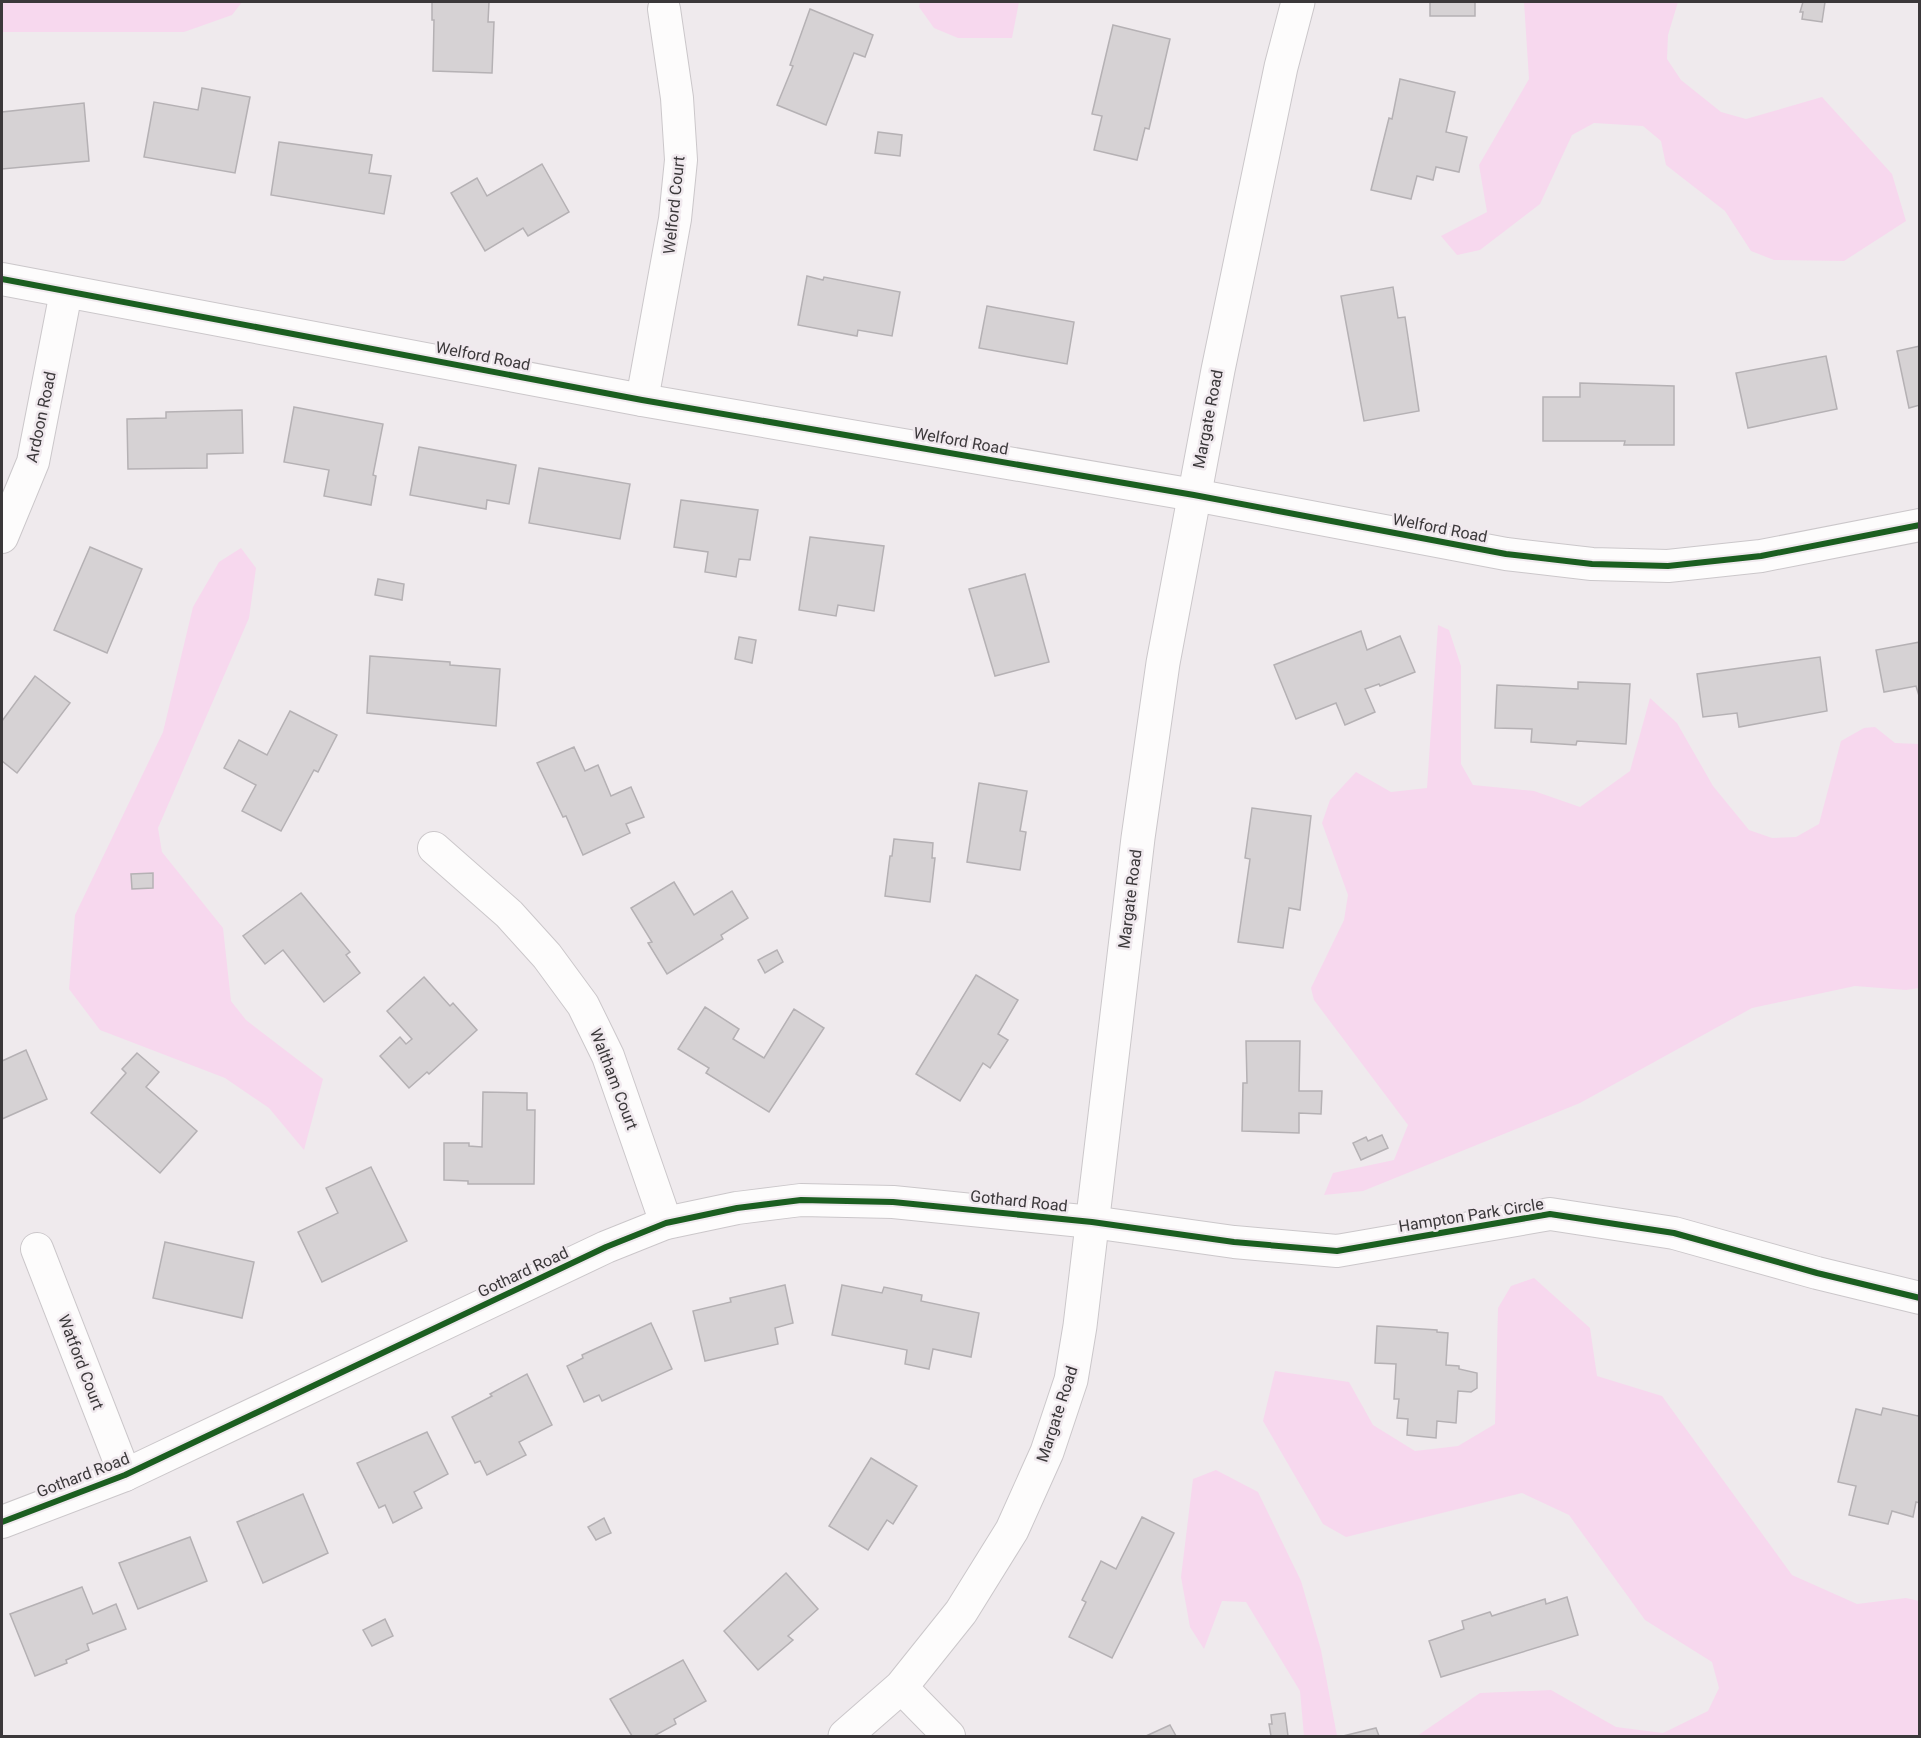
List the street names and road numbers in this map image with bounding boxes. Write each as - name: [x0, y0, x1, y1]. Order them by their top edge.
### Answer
- street label: Welford Court: [659, 155, 689, 255]
- street label: Welford Road: [434, 338, 532, 374]
- street label: Margate Road: [1189, 368, 1227, 470]
- street label: Ardoon Road: [22, 370, 60, 464]
- street label: Welford Road: [912, 423, 1010, 459]
- street label: Welford Road: [1391, 510, 1489, 546]
- street label: Margate Road: [1114, 848, 1146, 950]
- street label: Waltham Court: [586, 1026, 642, 1132]
- street label: Gothard Road: [969, 1186, 1069, 1216]
- street label: Hampton Park Circle: [1397, 1194, 1545, 1236]
- street label: Gothard Road: [475, 1243, 571, 1301]
- street label: Watford Court: [54, 1312, 108, 1412]
- street label: Margate Road: [1033, 1363, 1081, 1465]
- street label: Gothard Road: [34, 1449, 132, 1501]

